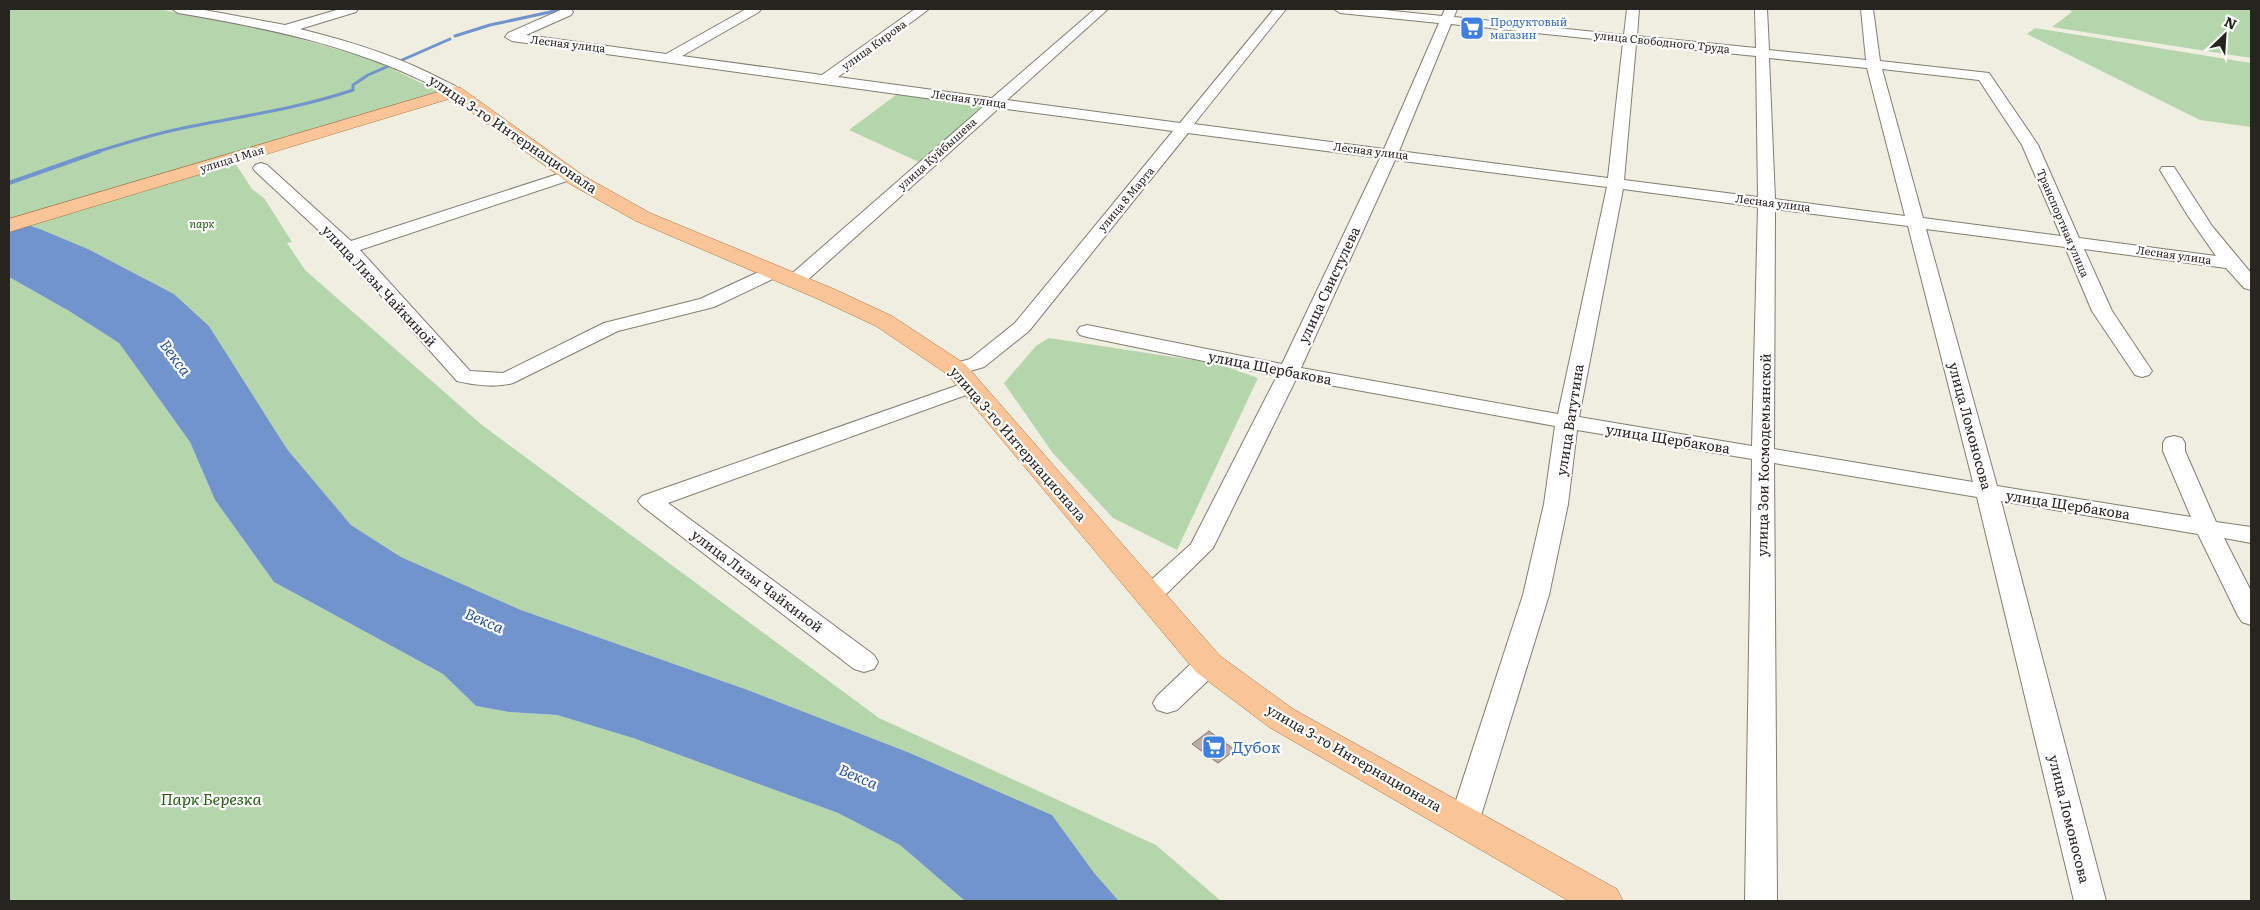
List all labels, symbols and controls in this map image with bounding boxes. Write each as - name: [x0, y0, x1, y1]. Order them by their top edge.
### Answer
- north arrow: [2200, 10, 2250, 60]
- text: N: [2221, 11, 2241, 34]
- place label: Продуктовый магазин: [1490, 13, 1567, 42]
- street label: улица Кирова: [838, 15, 909, 73]
- supermarket icon: Продуктовый магазин: [1459, 15, 1485, 41]
- street label: улица Свободного Труда: [1593, 26, 1731, 56]
- street label: Лесная улица: [530, 30, 607, 56]
- street label: улица 3-го Интернационала: [425, 69, 602, 197]
- street label: Лесная улица: [931, 85, 1008, 111]
- street label: улица Куйбышева: [893, 113, 979, 193]
- street label: Лесная улица: [1333, 137, 1410, 163]
- street label: улица 1 Мая: [198, 141, 266, 175]
- street label: улица 8 Марта: [1093, 162, 1157, 234]
- street label: Транспортная улица: [2034, 166, 2094, 279]
- street label: Лесная улица: [1735, 189, 1812, 215]
- park label: парк: [189, 215, 215, 231]
- street label: улица Лизы Чайкиной: [318, 220, 442, 351]
- street label: улица Свистулева: [1292, 222, 1364, 346]
- street label: Лесная улица: [2136, 241, 2213, 267]
- water label: Векса: [155, 334, 198, 380]
- street label: улица Щербакова: [1207, 345, 1334, 389]
- street label: улица Зои Космодемьянской: [1751, 353, 1775, 557]
- street label: улица Ломоносова: [1944, 360, 1998, 492]
- street label: улица 3-го Интернационала: [946, 362, 1092, 525]
- street label: улица Ватутина: [1550, 362, 1588, 477]
- street label: улица Щербакова: [1605, 418, 1732, 458]
- street label: улица Щербакова: [2005, 484, 2132, 524]
- street label: улица Лизы Чайкиной: [688, 524, 828, 636]
- water label: Векса: [462, 601, 508, 638]
- street label: улица 3-го Интернационала: [1263, 699, 1446, 816]
- supermarket icon: Дубок: [1201, 734, 1227, 760]
- place label: Дубок: [1232, 734, 1281, 758]
- street label: улица Ломоносова: [2044, 752, 2096, 885]
- water label: Векса: [836, 757, 882, 794]
- park label: Парк Березка: [160, 786, 262, 810]

